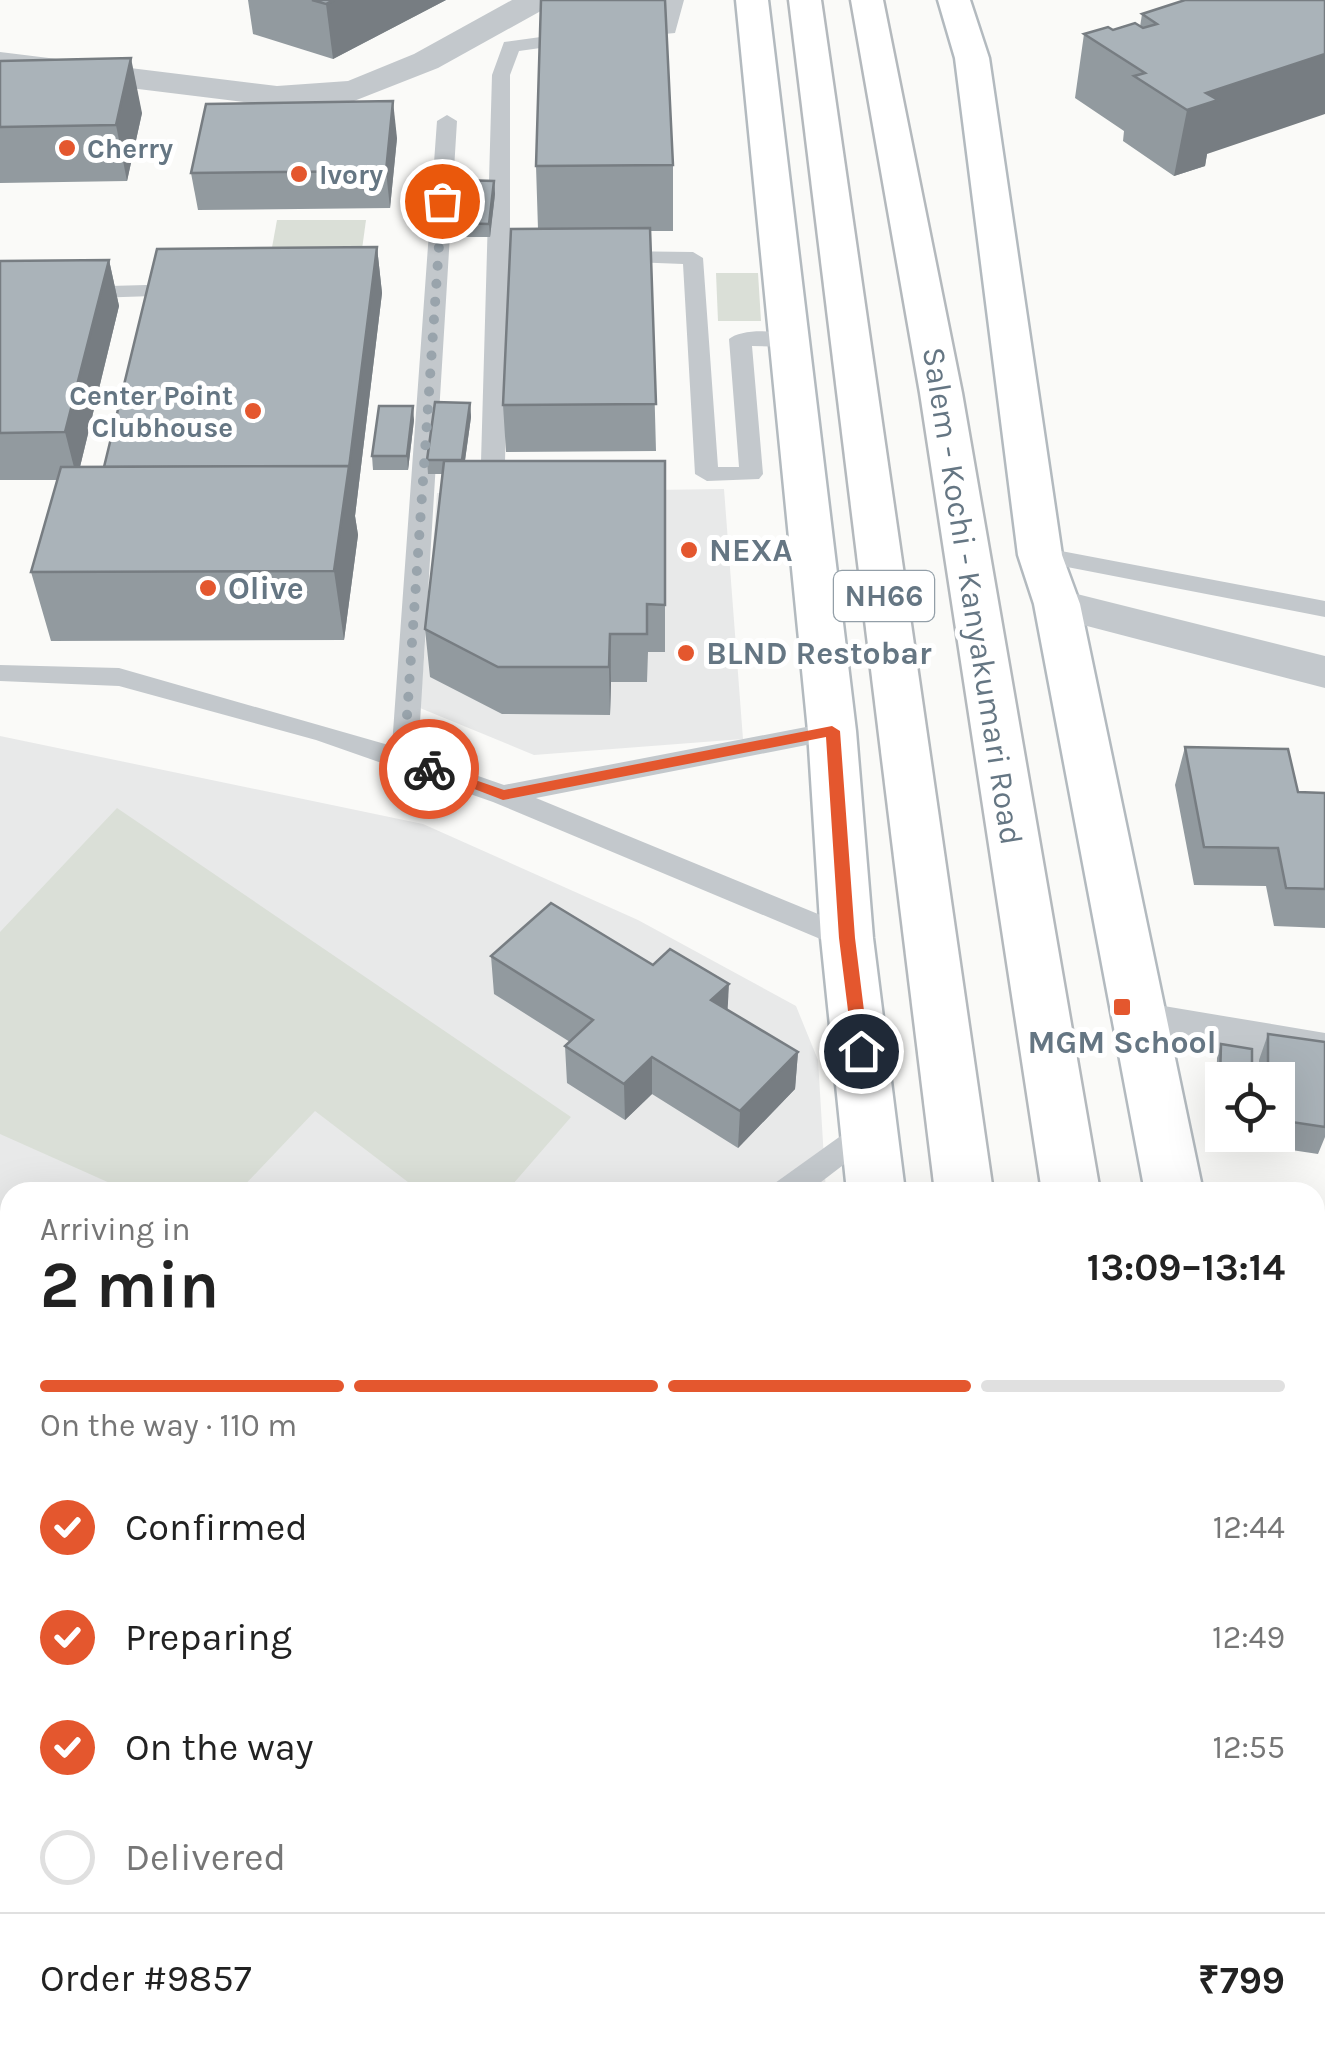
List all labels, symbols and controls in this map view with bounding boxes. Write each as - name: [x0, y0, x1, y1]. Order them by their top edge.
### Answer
- place label: Cherry: [87, 132, 173, 165]
- marker: Cherry: [56, 137, 78, 159]
- place label: Ivory: [319, 158, 383, 191]
- pin: [400, 159, 485, 244]
- marker: Ivory: [288, 163, 310, 185]
- icon: bag: [415, 174, 470, 229]
- street label: Salem - Kochi - Kanyakumari Road: [915, 345, 1030, 848]
- place label: Center Point Clubhouse: [69, 379, 233, 444]
- marker: Center Point Clubhouse: [242, 400, 264, 422]
- place label: NEXA: [709, 532, 793, 569]
- marker: NEXA: [678, 539, 700, 561]
- place label: Olive: [228, 570, 304, 607]
- road number: NH66: [834, 571, 934, 621]
- marker: Olive: [197, 577, 219, 599]
- place label: BLND Restobar: [706, 635, 932, 672]
- marker: BLND Restobar: [675, 642, 697, 664]
- courier: [379, 719, 479, 819]
- icon: bike: [402, 742, 457, 797]
- marker: MGM School: [1111, 996, 1133, 1018]
- pin: [819, 1009, 904, 1094]
- icon: home: [834, 1024, 889, 1079]
- place label: MGM School: [1028, 1024, 1216, 1061]
- map controls: [1205, 1062, 1295, 1152]
- button: locate: [1205, 1062, 1295, 1152]
- text: Arriving in: [40, 1211, 191, 1248]
- text: 13:09–13:14: [1087, 1245, 1285, 1290]
- text: 2 min: [40, 1247, 219, 1323]
- text: On the way · 110 m: [40, 1407, 297, 1444]
- icon: check: [40, 1500, 95, 1555]
- text: Confirmed: [125, 1505, 308, 1550]
- text: 12:44: [1213, 1509, 1285, 1546]
- icon: check: [40, 1610, 95, 1665]
- text: Preparing: [125, 1615, 292, 1660]
- text: 12:49: [1212, 1619, 1285, 1656]
- icon: check: [40, 1720, 95, 1775]
- text: On the way: [125, 1725, 313, 1770]
- text: 12:55: [1212, 1729, 1285, 1766]
- text: Delivered: [125, 1835, 286, 1880]
- text: Order #9857: [40, 1956, 252, 2001]
- text: ₹799: [1198, 1958, 1285, 2003]

